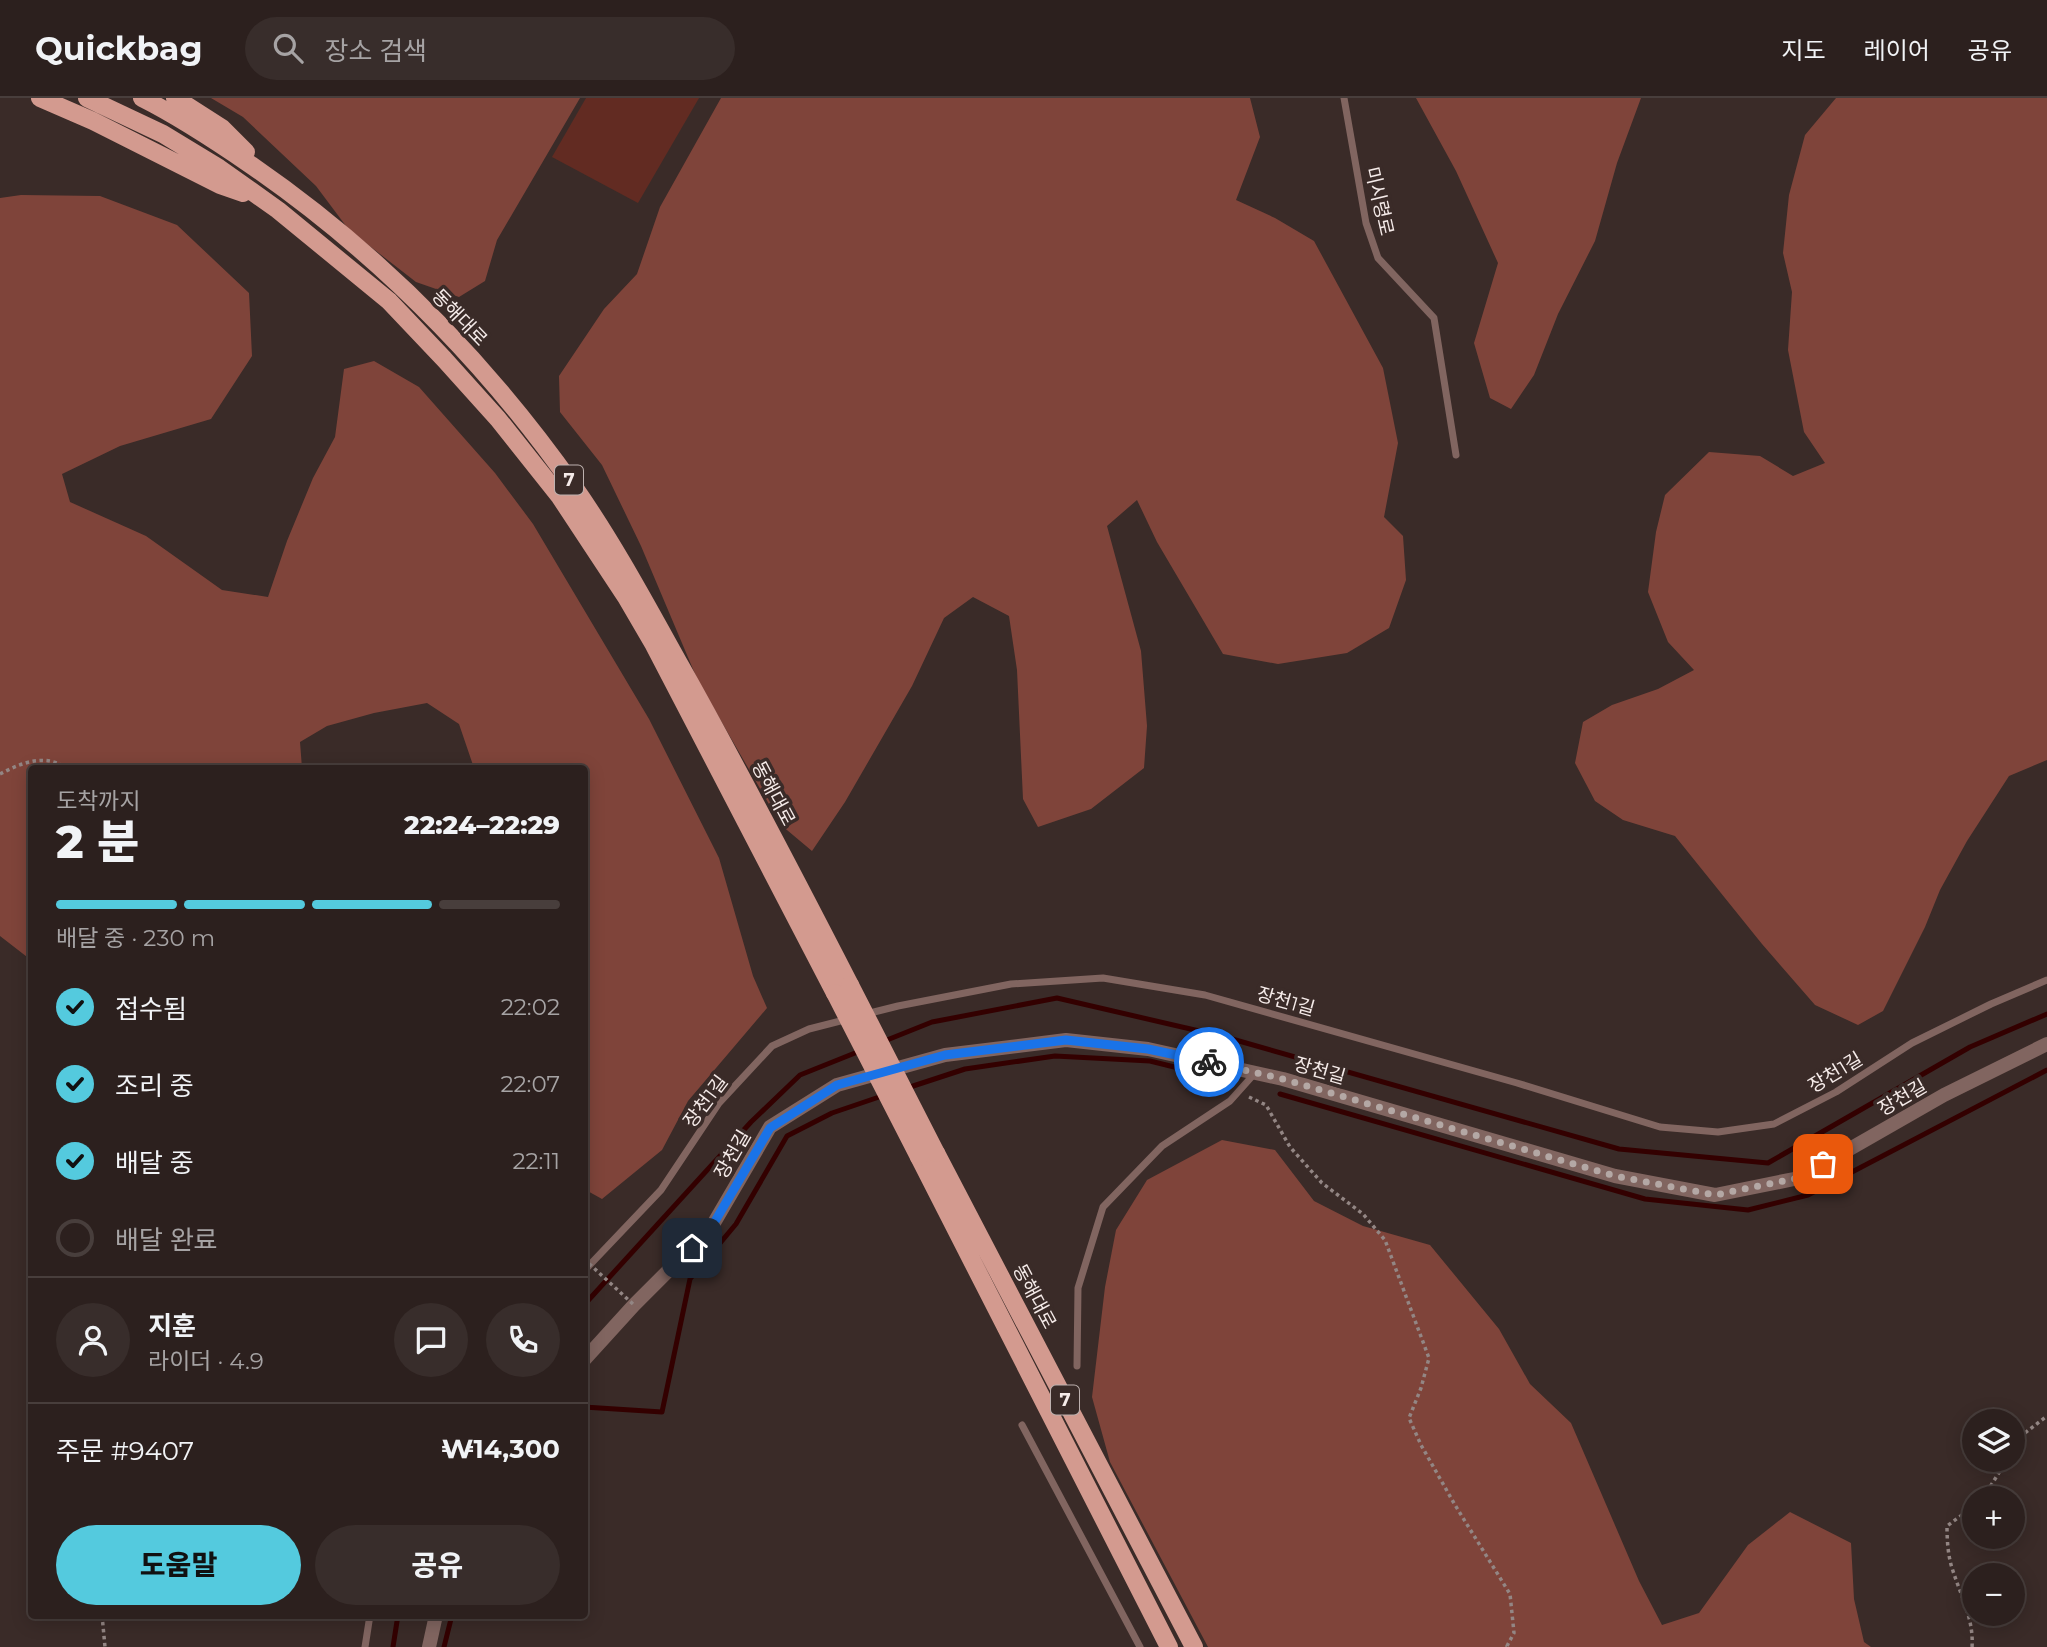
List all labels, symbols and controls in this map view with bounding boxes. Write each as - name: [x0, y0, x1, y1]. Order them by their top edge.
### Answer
- search box: [245, 17, 735, 80]
- text: Quickbag: [35, 28, 203, 68]
- icon: search: [269, 29, 307, 67]
- text: 장소 검색: [325, 35, 427, 67]
- text: 지도: [1781, 36, 1826, 65]
- text: 레이어: [1864, 36, 1930, 65]
- text: 공유: [1968, 36, 2012, 65]
- street label: 미시령로: [1360, 164, 1399, 238]
- street label: 동해대로: [427, 284, 492, 350]
- road number: 7: [555, 466, 583, 494]
- street label: 동해대로: [747, 757, 800, 830]
- text: 도착까지: [56, 787, 141, 815]
- text: 22:24–22:29: [404, 809, 560, 841]
- text: 2 분: [56, 813, 139, 870]
- text: 배달 중 · 230 m: [56, 924, 215, 952]
- street label: 장천1길: [1254, 982, 1318, 1021]
- icon: check: [56, 988, 94, 1026]
- text: 접수됨: [115, 993, 187, 1025]
- text: 22:02: [501, 993, 560, 1021]
- courier: [1174, 1027, 1244, 1097]
- icon: bike: [1190, 1043, 1228, 1081]
- street label: 장천1길: [1804, 1047, 1867, 1098]
- street label: 장천길: [1291, 1052, 1348, 1089]
- icon: check: [56, 1065, 94, 1103]
- text: 조리 중: [115, 1070, 194, 1102]
- text: 22:07: [500, 1070, 560, 1098]
- street label: 장천1길: [678, 1071, 732, 1132]
- street label: 장천길: [1874, 1074, 1931, 1121]
- street label: 장천길: [709, 1126, 756, 1183]
- pin: [1793, 1134, 1853, 1194]
- icon: check: [56, 1142, 94, 1180]
- icon: bag: [1804, 1145, 1842, 1183]
- text: 배달 중: [115, 1147, 194, 1179]
- text: 22:11: [512, 1147, 560, 1175]
- pin: [662, 1218, 722, 1278]
- text: 배달 완료: [115, 1224, 218, 1256]
- icon: home: [673, 1229, 711, 1267]
- street label: 동해대로: [1008, 1260, 1061, 1333]
- button: person: [56, 1303, 130, 1377]
- button: chat: [394, 1303, 468, 1377]
- button: phone: [486, 1303, 560, 1377]
- text: 지훈: [148, 1310, 196, 1342]
- text: 라이더 · 4.9: [148, 1347, 264, 1375]
- road number: 7: [1051, 1386, 1079, 1414]
- map controls: [1962, 1409, 2025, 1626]
- button: layers: [1962, 1409, 2025, 1472]
- text: ₩14,300: [441, 1433, 560, 1465]
- text: 주문 #9407: [56, 1435, 194, 1467]
- button: +: [1962, 1486, 2025, 1549]
- button: 도움말: [56, 1525, 301, 1605]
- button: 공유: [315, 1525, 560, 1605]
- button: −: [1962, 1563, 2025, 1626]

